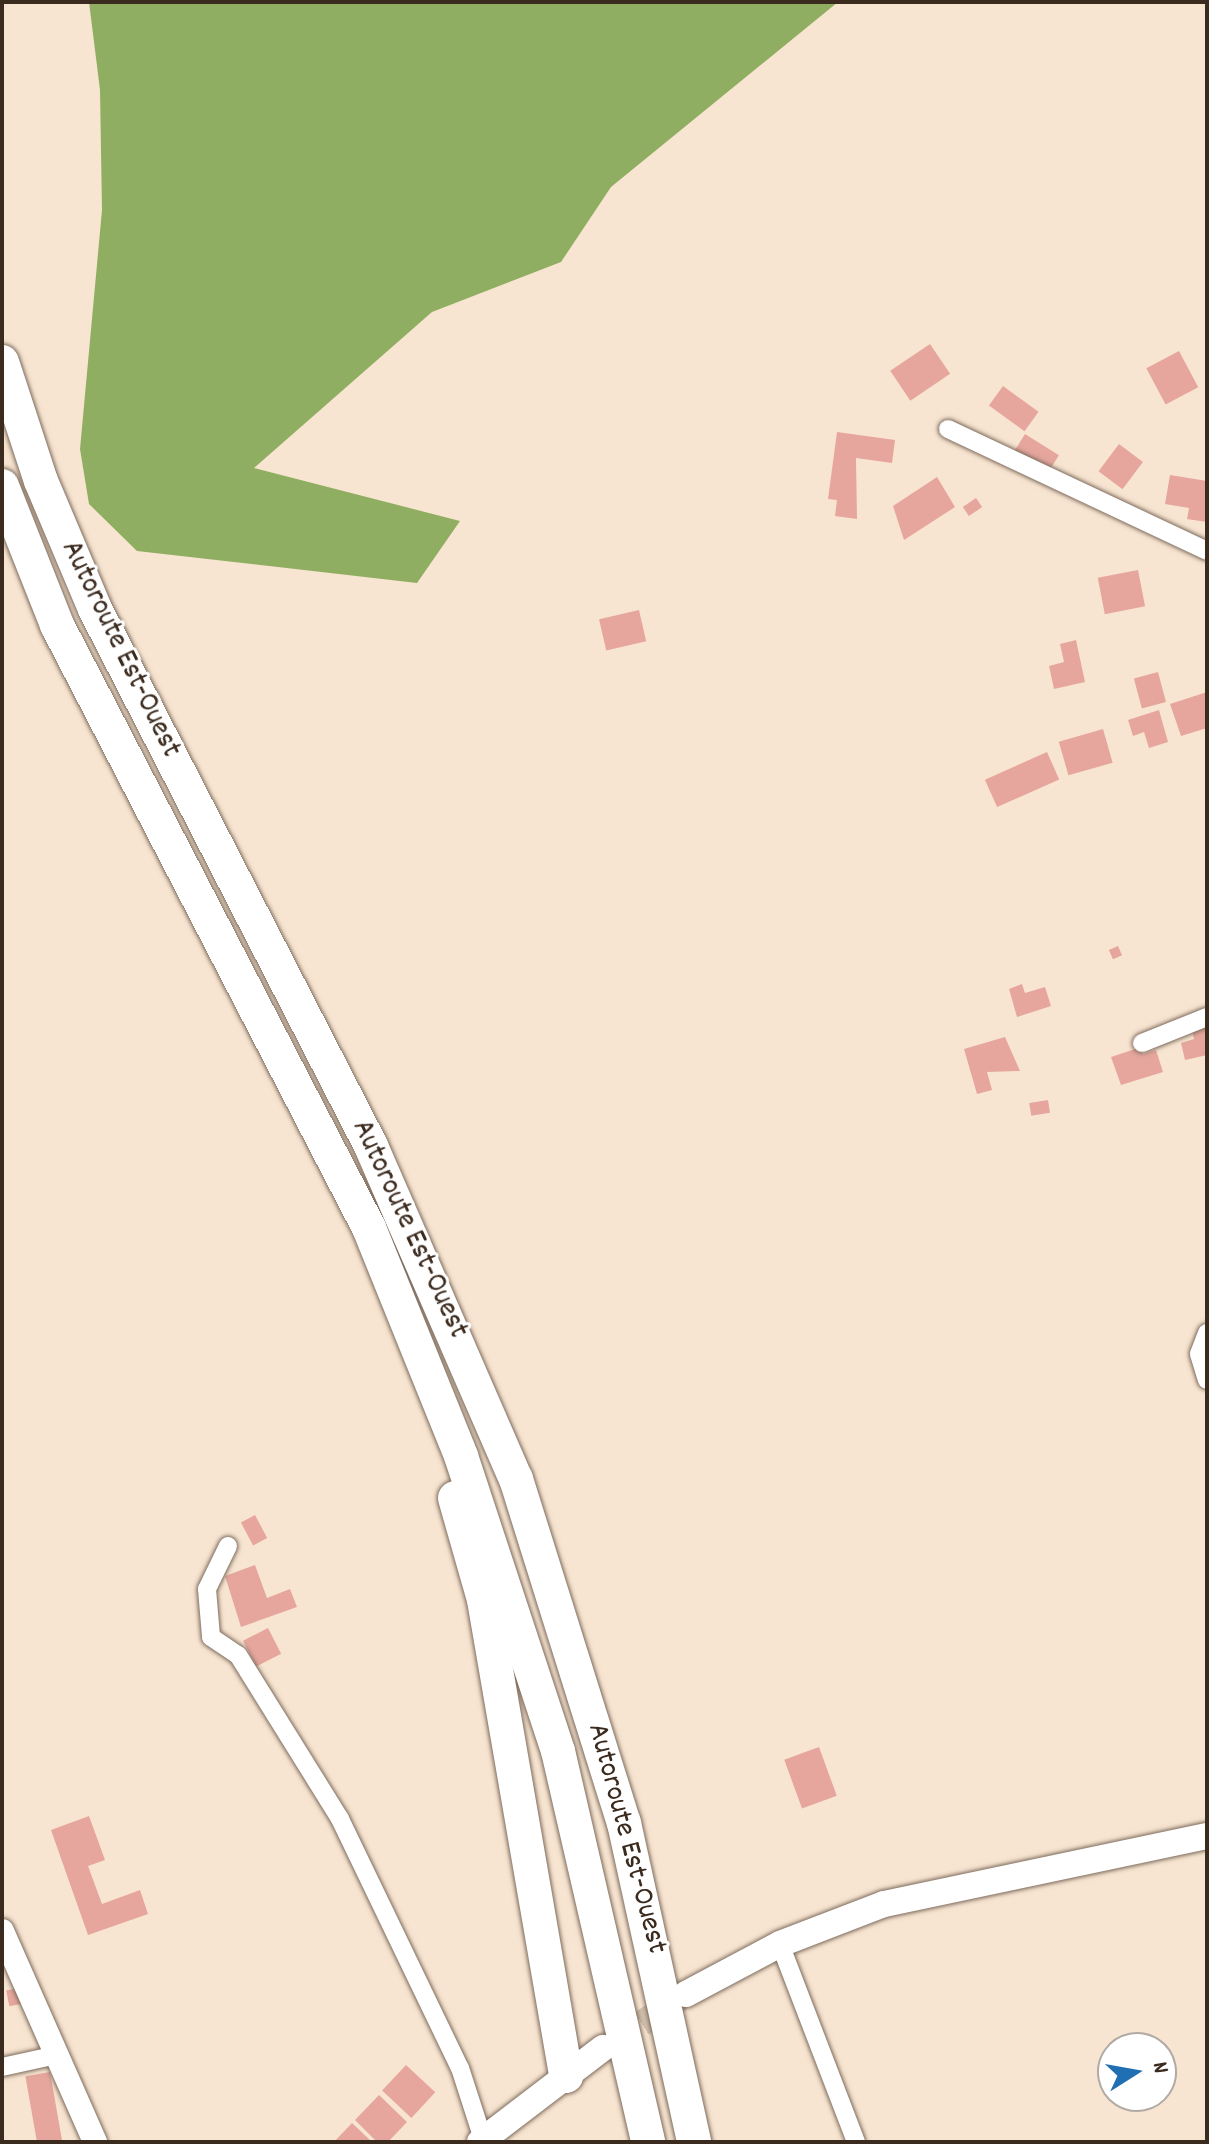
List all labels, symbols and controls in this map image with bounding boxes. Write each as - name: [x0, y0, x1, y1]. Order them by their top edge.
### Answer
- street label: Autoroute Est-Ouest: [51, 536, 187, 764]
- street label: Autoroute Est-Ouest: [342, 1115, 474, 1345]
- street label: Autoroute Est-Ouest: [577, 1720, 673, 1958]
- north arrow: [1097, 2032, 1177, 2112]
- text: N: [1143, 2059, 1175, 2076]

